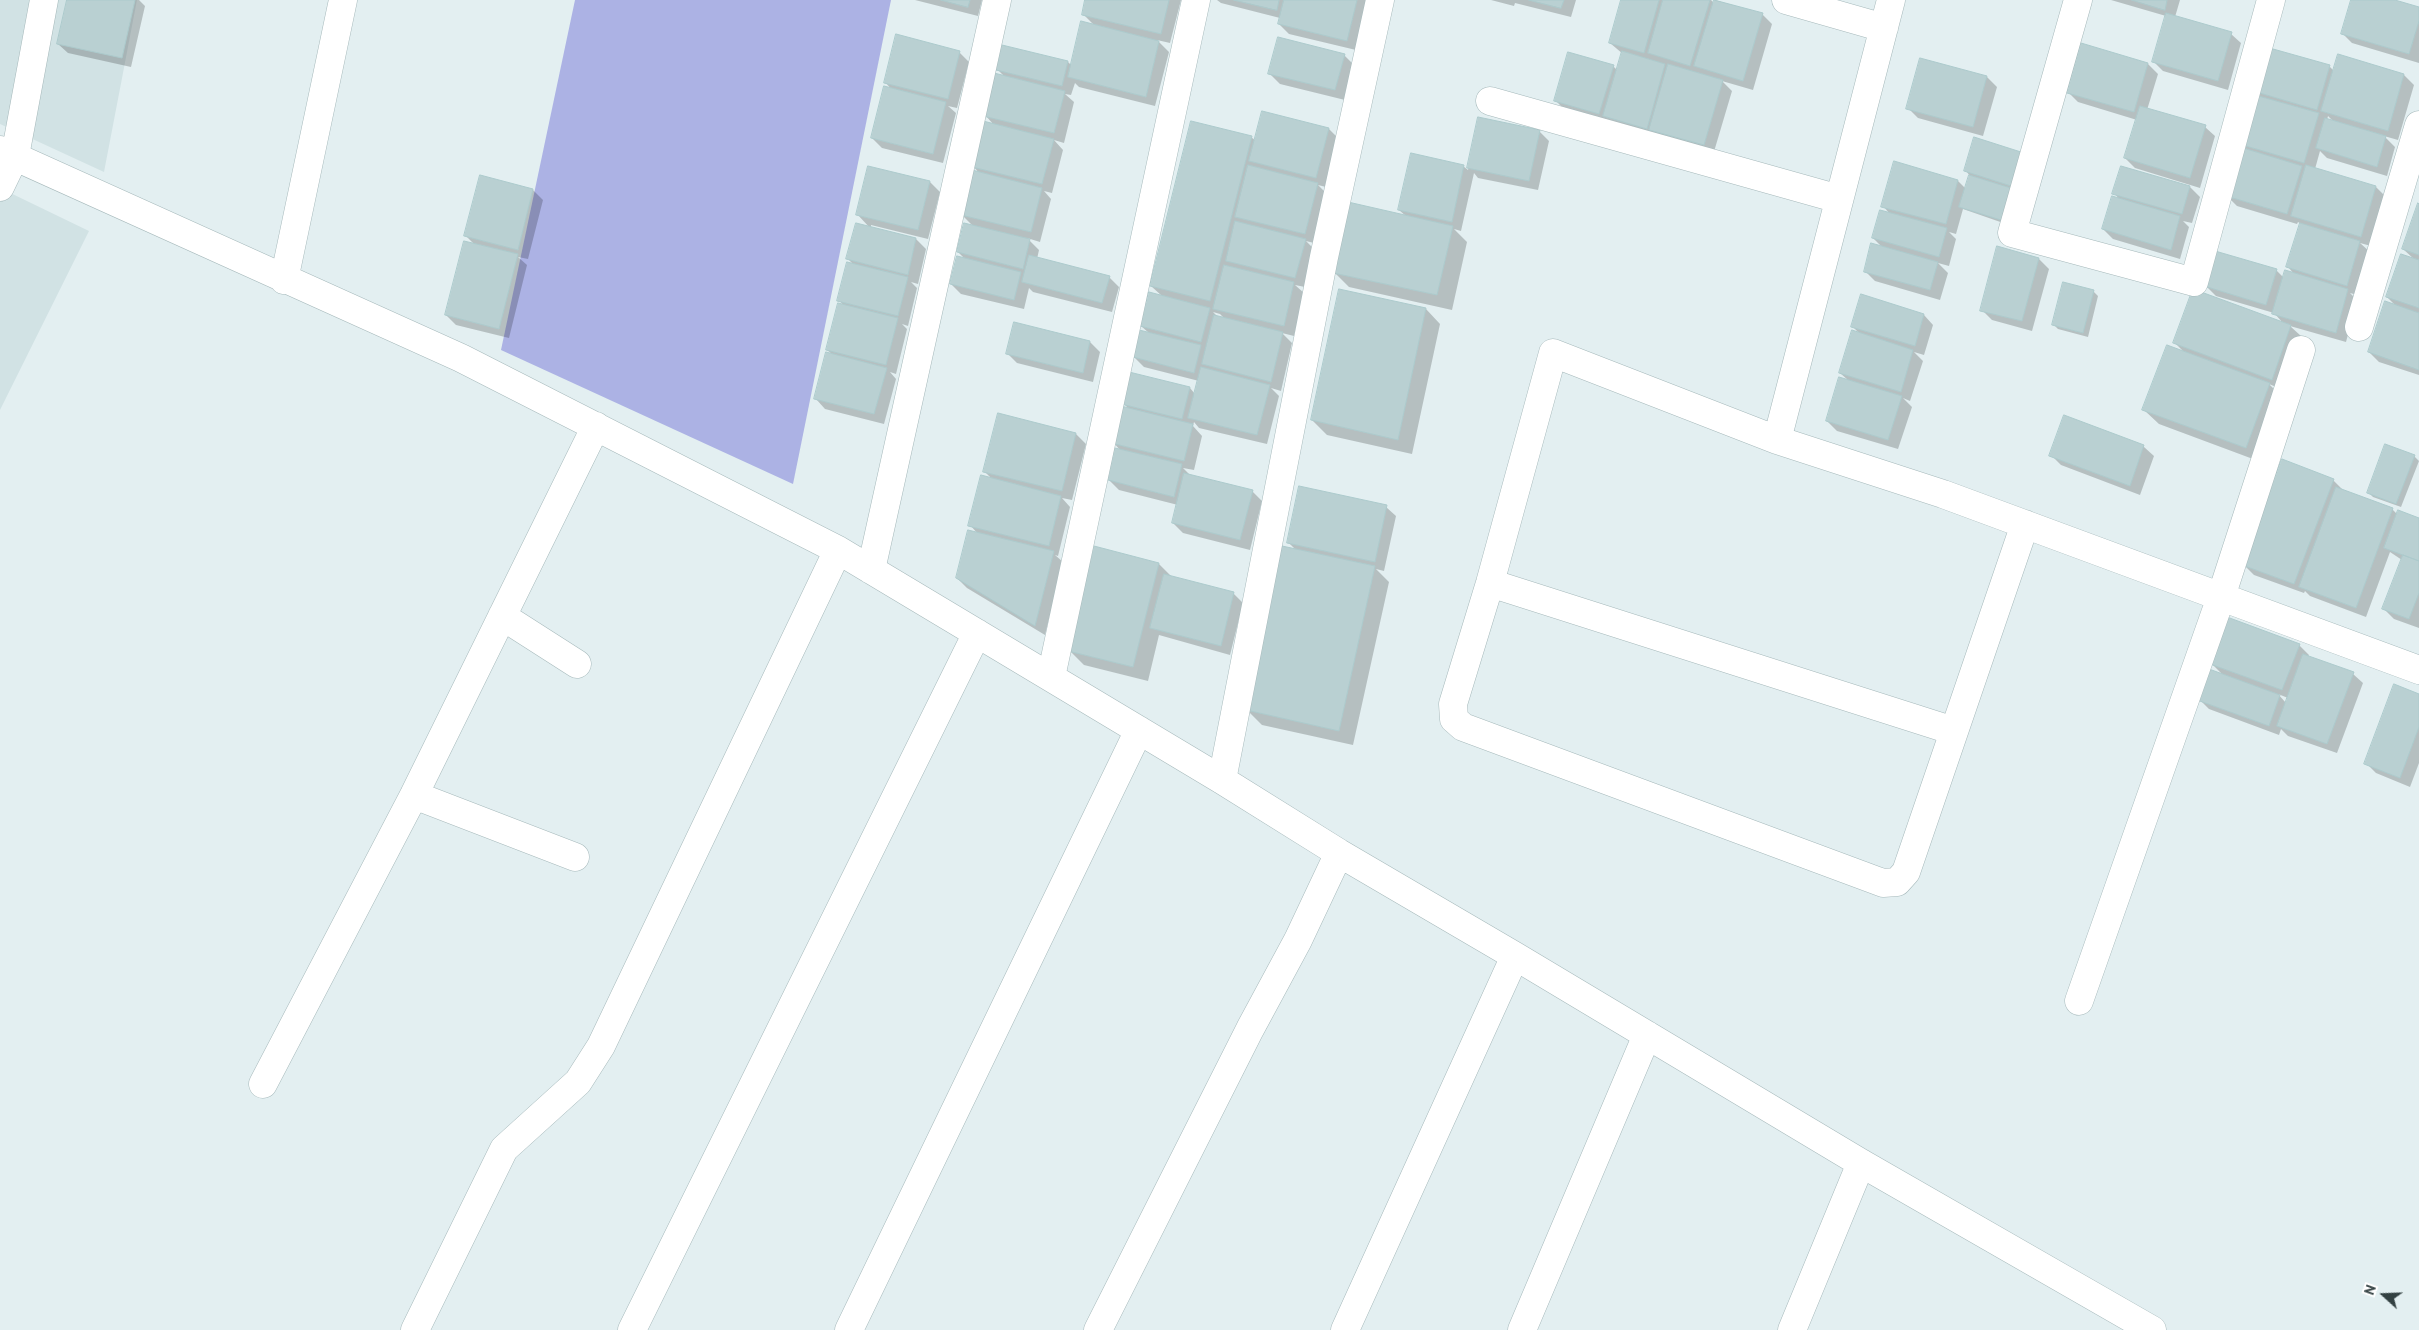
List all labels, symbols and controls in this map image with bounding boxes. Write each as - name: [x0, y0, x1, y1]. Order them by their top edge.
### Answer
- north arrow: [2359, 1270, 2409, 1320]
- text: N: [2360, 1282, 2380, 1297]

